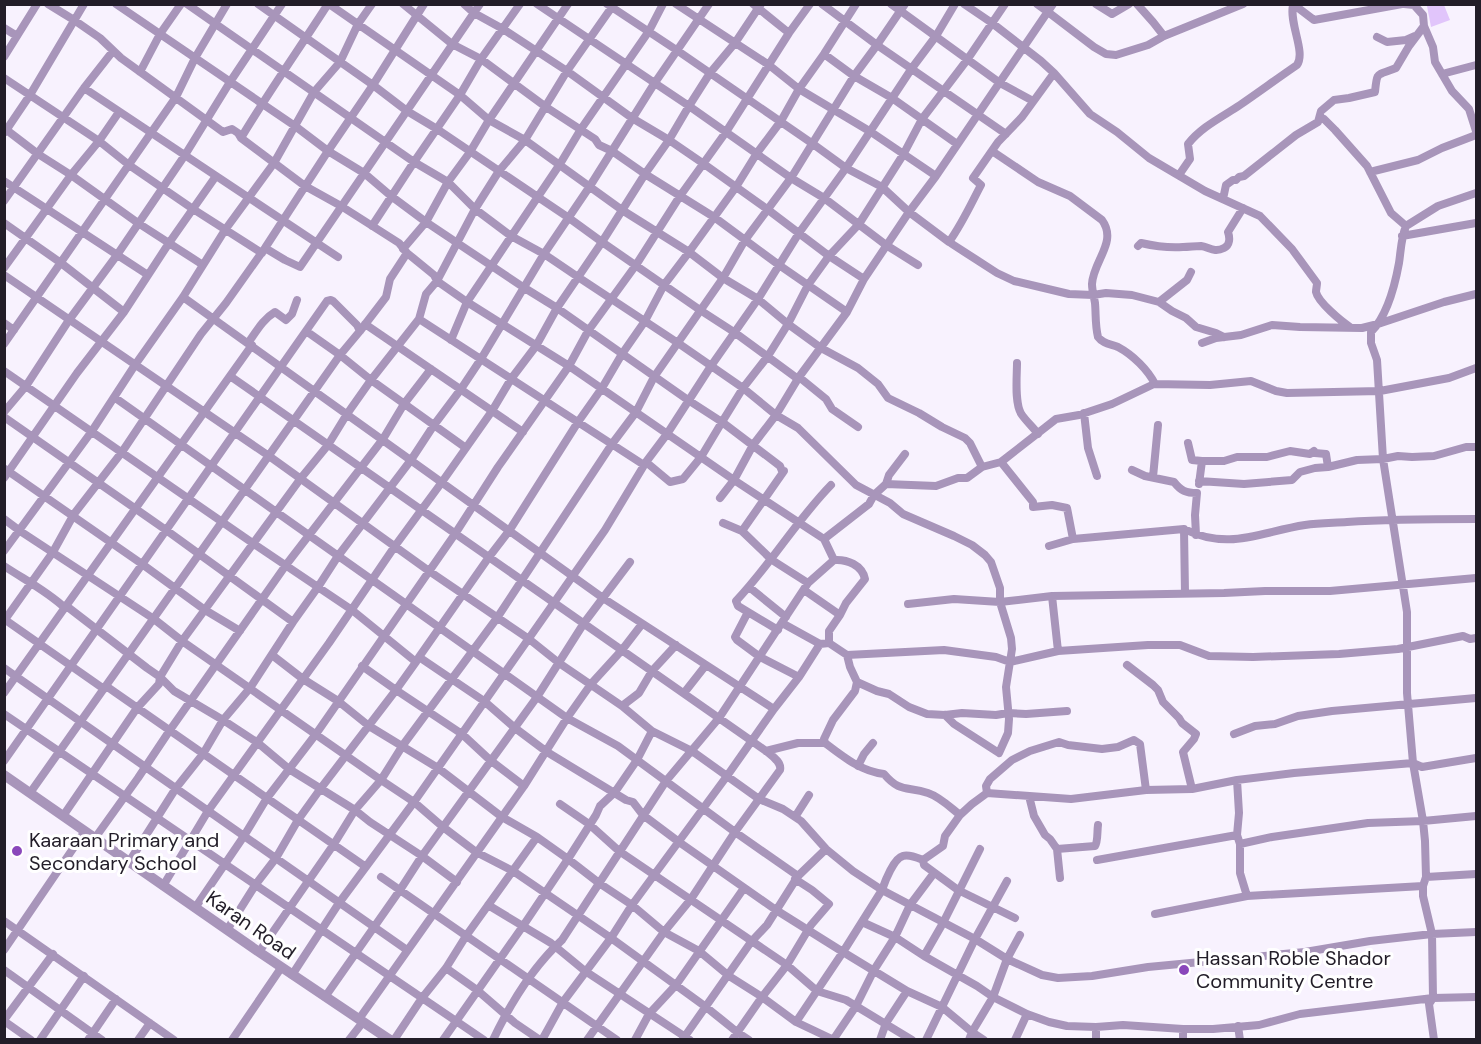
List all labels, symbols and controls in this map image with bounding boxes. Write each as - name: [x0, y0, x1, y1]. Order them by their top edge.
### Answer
- place label: Kaaraan Primary and Secondary School: [29, 827, 219, 876]
- marker: Kaaraan Primary and Secondary School: [10, 844, 24, 858]
- street label: Karan Road: [201, 885, 301, 965]
- place label: Hassan Roble Shador Community Centre: [1196, 945, 1391, 994]
- marker: Hassan Roble Shador Community Centre: [1177, 963, 1191, 977]

